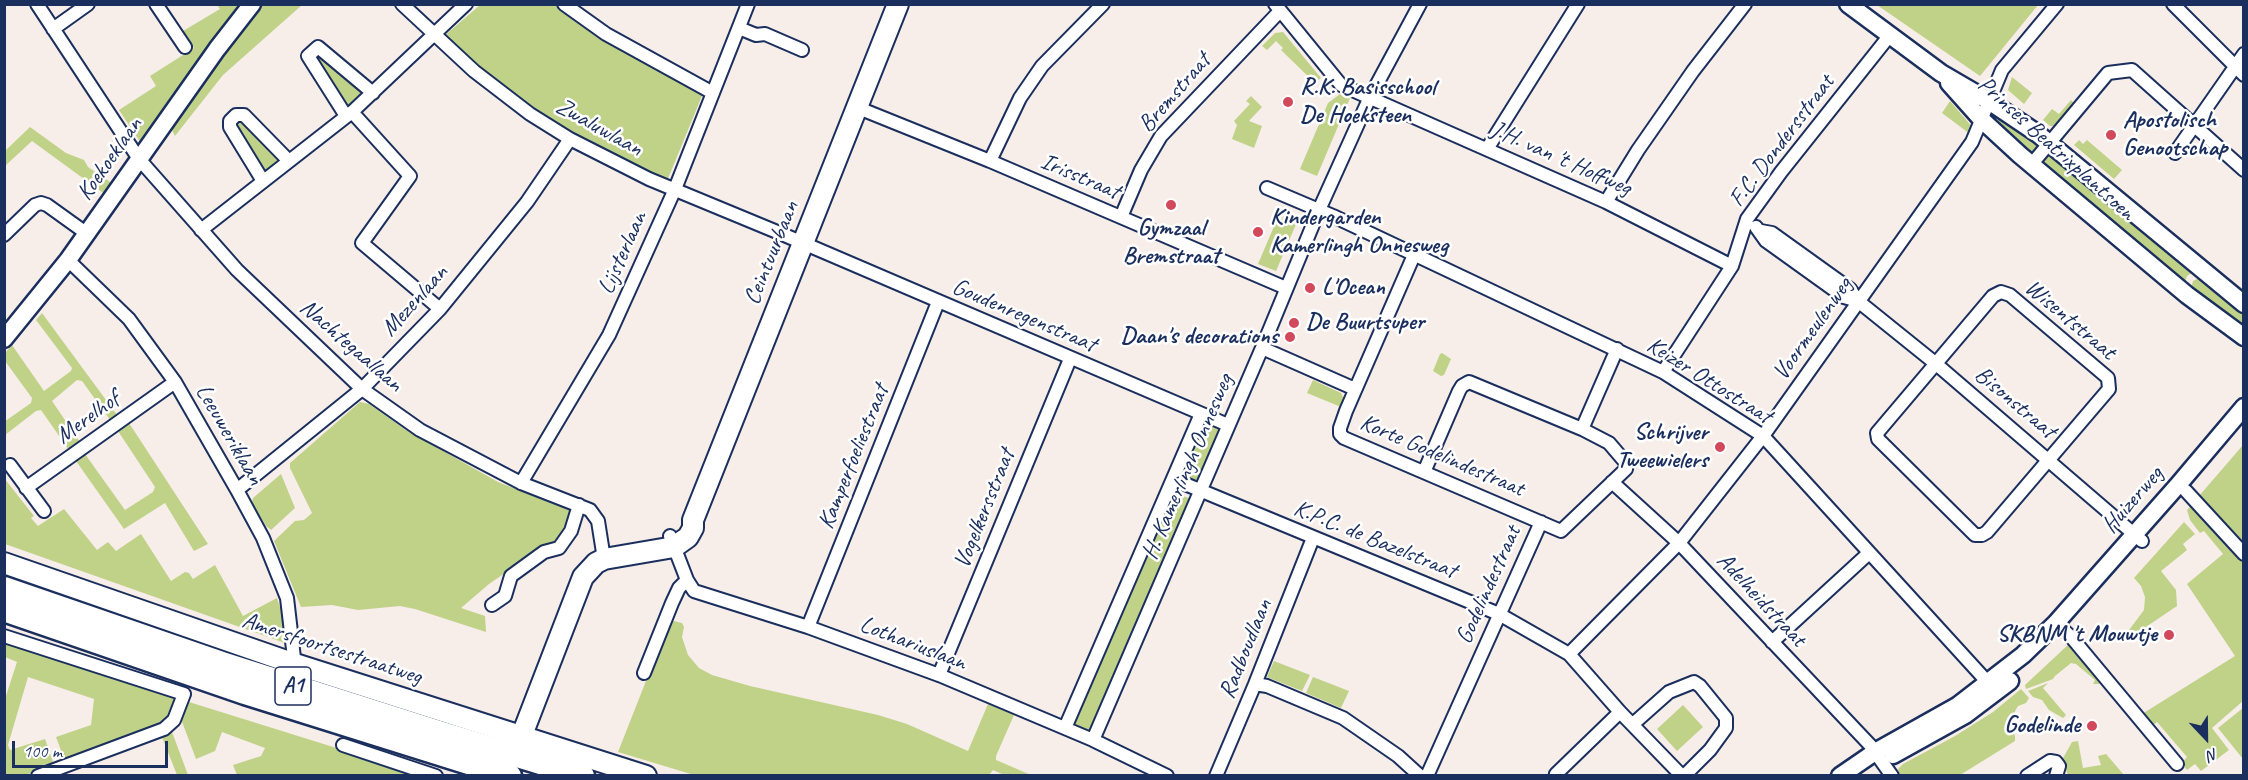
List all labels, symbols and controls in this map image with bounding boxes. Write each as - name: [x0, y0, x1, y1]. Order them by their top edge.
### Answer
- street label: Bremstraat: [1133, 47, 1217, 139]
- street label: F.C. Dondersstraat: [1723, 69, 1841, 213]
- street label: Prinses Beatrixplantsoen: [1971, 71, 2141, 227]
- place label: R.K. Basisschool De Hoeksteen: [1300, 74, 1435, 130]
- street label: Zwaluwlaan: [550, 92, 648, 164]
- marker: R.K. Basisschool De Hoeksteen: [1281, 95, 1295, 109]
- place label: Apostolisch Genootschap: [2123, 107, 2227, 163]
- street label: Koekoeklaan: [71, 112, 149, 206]
- street label: J.H. van 't Hoffweg: [1487, 115, 1635, 203]
- marker: Apostolisch Genootschap: [2104, 128, 2118, 142]
- street label: Irisstraat: [1036, 148, 1124, 206]
- street label: Ceintuurbaan: [738, 197, 806, 309]
- marker: Gymzaal Bremstraat: [1164, 198, 1178, 212]
- place label: Kindergarden Kamerlingh Onnesweg: [1270, 204, 1448, 260]
- street label: Lijsterlaan: [592, 207, 654, 299]
- place label: Gymzaal Bremstraat: [1123, 215, 1219, 271]
- marker: Kindergarden Kamerlingh Onnesweg: [1251, 225, 1265, 239]
- street label: Mezenlaan: [375, 259, 455, 343]
- street label: Voormeulenweg: [1767, 272, 1859, 386]
- street label: Goudenregenstraat: [948, 273, 1100, 359]
- place label: L'Ocean: [1322, 274, 1385, 302]
- street label: Wisentstraat: [2019, 274, 2121, 366]
- marker: L'Ocean: [1303, 281, 1317, 295]
- street label: Nachtegaallaan: [294, 293, 408, 399]
- place label: De Buurtsuper: [1306, 309, 1424, 337]
- marker: De Buurtsuper: [1287, 316, 1301, 330]
- place label: Daan's decorations: [1121, 323, 1278, 351]
- marker: Daan's decorations: [1283, 330, 1297, 344]
- street label: Keizer Ottostraat: [1641, 331, 1777, 431]
- street label: Bisonstraat: [1968, 361, 2062, 445]
- street label: H. Kamerlingh Onnesweg: [1136, 370, 1240, 564]
- street label: Leeuweriklaan: [189, 379, 269, 491]
- street label: Kamperfoeliestraat: [812, 381, 896, 533]
- street label: Merelhof: [50, 385, 126, 451]
- street label: Korte Godelindestraat: [1356, 408, 1528, 504]
- place label: Schrijver Tweewielers: [1617, 419, 1708, 475]
- marker: Schrijver Tweewielers: [1713, 440, 1727, 454]
- street label: Vogelkersstraat: [948, 445, 1022, 573]
- street label: Huizerweg: [2096, 461, 2170, 539]
- street label: K.P.C. de Bazelstraat: [1289, 494, 1461, 586]
- street label: Godelindestraat: [1450, 522, 1528, 648]
- street label: Adelheidstraat: [1710, 547, 1812, 653]
- street label: Radboudlaan: [1213, 595, 1279, 703]
- street label: Amersfoortsestraatweg: [238, 606, 426, 692]
- street label: Lothariuslaan: [856, 611, 970, 677]
- place label: SKBNM 't Mouwtje: [1997, 621, 2157, 649]
- marker: SKBNM 't Mouwtje: [2162, 628, 2176, 642]
- road number: A1: [275, 667, 311, 705]
- north arrow: [2176, 708, 2236, 768]
- place label: Godelinde: [2004, 712, 2080, 740]
- marker: Godelinde: [2085, 719, 2099, 733]
- scale bar: [15, 729, 171, 767]
- text: 100 m: [23, 740, 62, 762]
- text: N: [2204, 744, 2221, 766]

